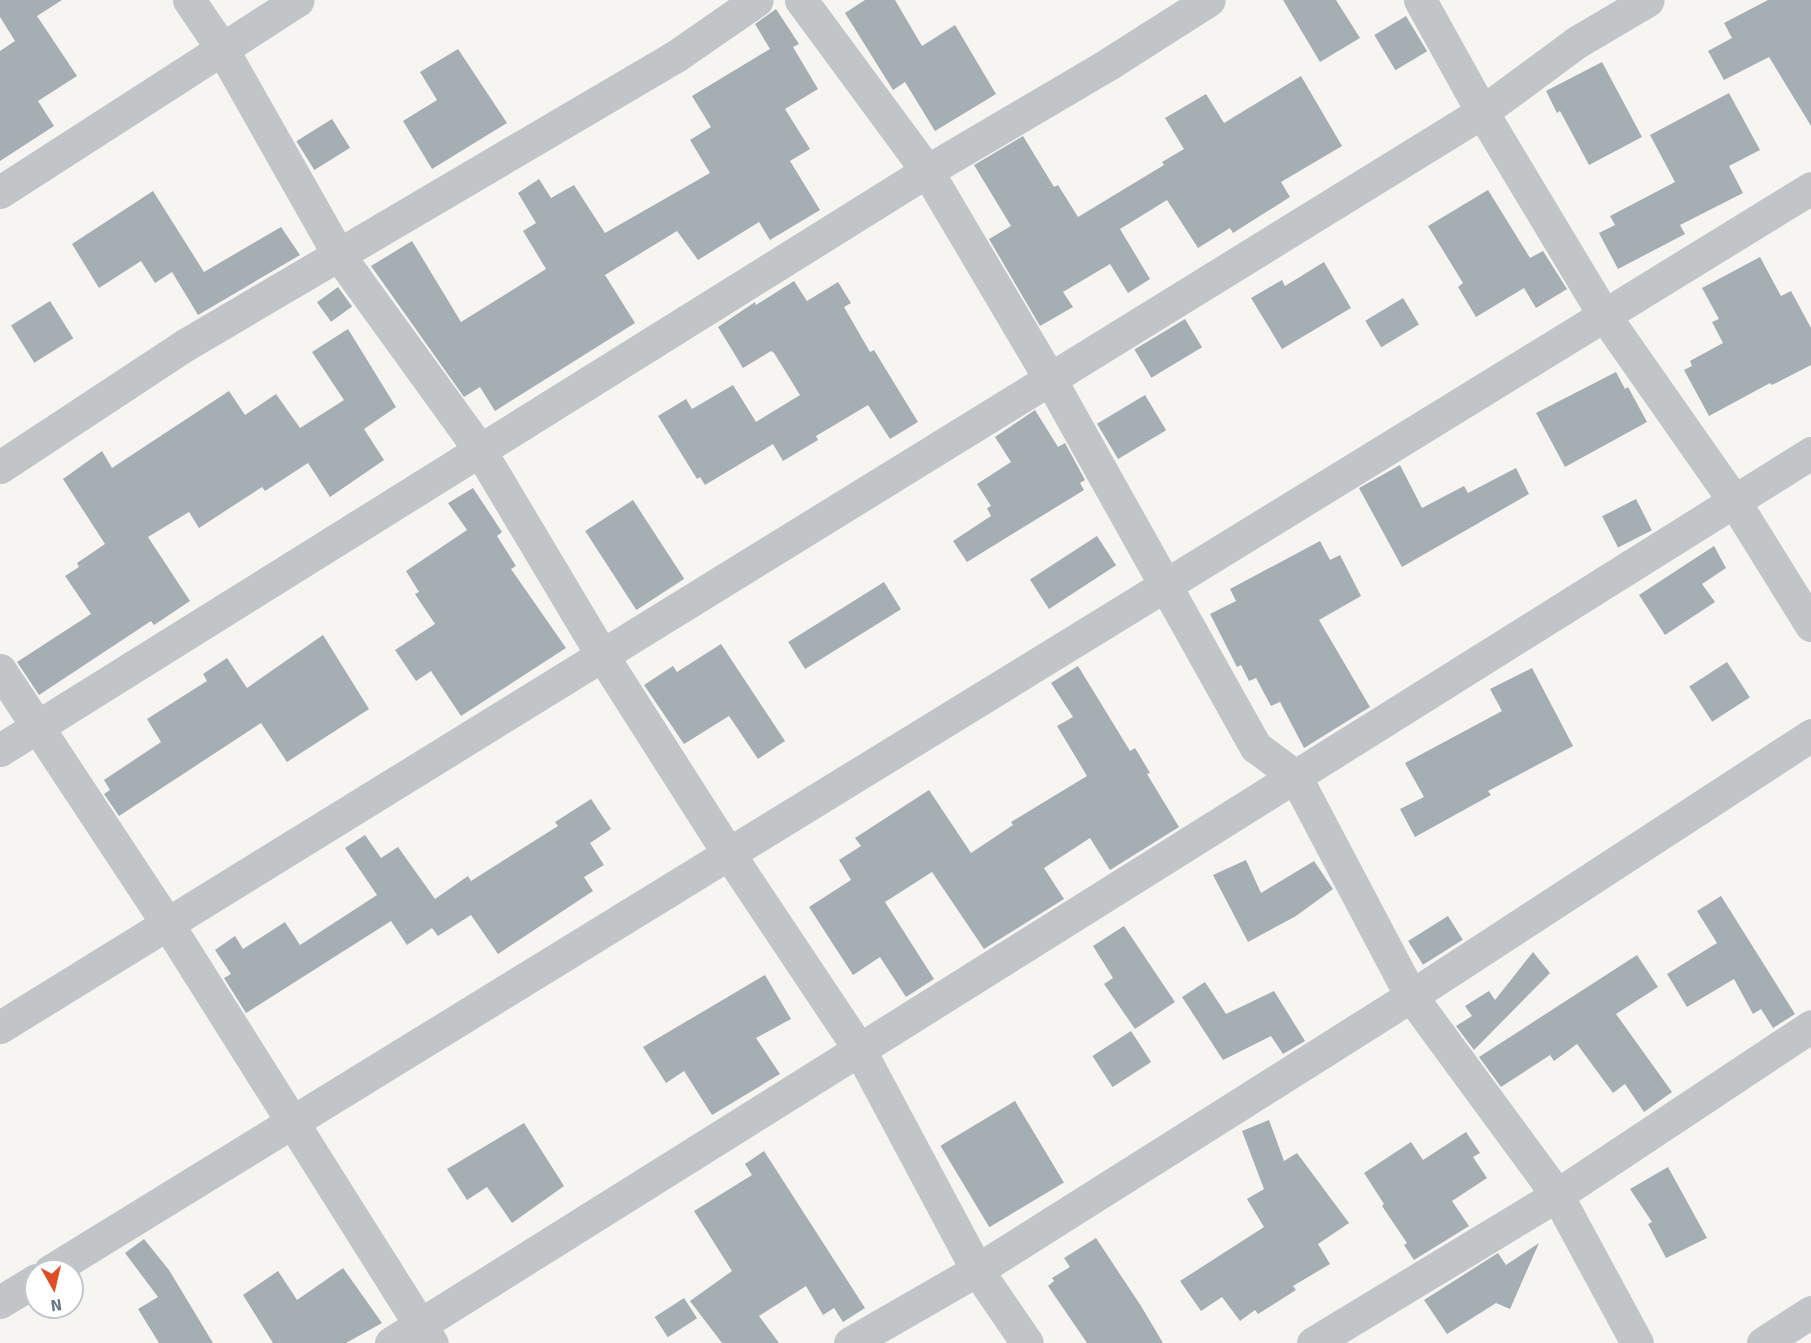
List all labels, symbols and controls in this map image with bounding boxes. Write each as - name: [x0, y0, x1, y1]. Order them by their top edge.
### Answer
- north arrow: [24, 1259, 84, 1319]
- text: N: [49, 1294, 63, 1316]

